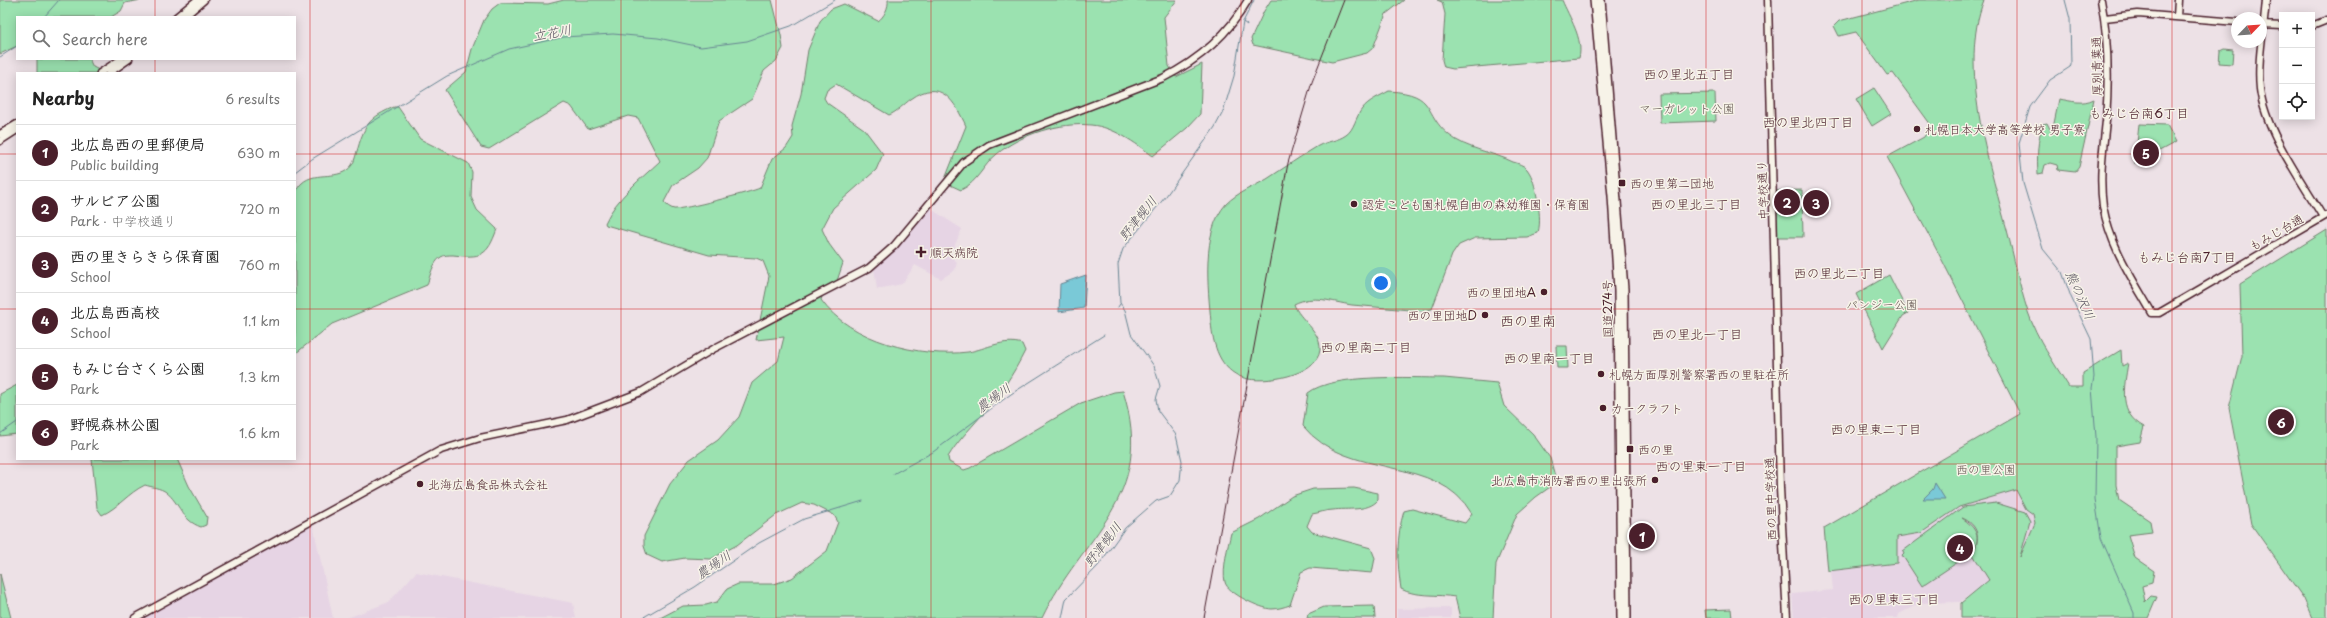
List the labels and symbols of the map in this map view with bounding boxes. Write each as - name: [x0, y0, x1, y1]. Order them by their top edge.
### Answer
- north arrow: [2231, 12, 2267, 48]
- water label: 立花川: [531, 19, 573, 45]
- street label: 厚別青葉通: [2086, 36, 2106, 96]
- district label: 西の里北五丁目: [1643, 64, 1735, 83]
- park label: マーガレット公園: [1639, 99, 1735, 117]
- district label: もみじ台南6丁目: [2089, 103, 2189, 122]
- district label: 西の里北四丁目: [1762, 112, 1854, 131]
- place label: 札幌日本大学高等学校 男子寮: [1925, 120, 2085, 138]
- marker: 札幌日本大学高等学校 男子寮: [1912, 124, 1922, 134]
- pin: 5: [2133, 138, 2159, 168]
- street label: 中学校通り: [1752, 160, 1772, 220]
- place label: 西の里第二団地: [1630, 174, 1714, 192]
- marker: 西の里第二団地: [1617, 178, 1627, 188]
- pin: 2: [1774, 187, 1800, 217]
- pin: 3: [1803, 188, 1829, 218]
- water label: 野津幌川: [1113, 192, 1161, 244]
- district label: 西の里北三丁目: [1650, 194, 1742, 213]
- place label: 認定こども園札幌自由の森幼稚園・保育園: [1362, 195, 1590, 213]
- marker: 認定こども園札幌自由の森幼稚園・保育園: [1349, 199, 1359, 209]
- street label: もみじ台通: [2246, 209, 2306, 255]
- place label: 順天病院: [930, 243, 978, 261]
- marker: 順天病院: [915, 246, 927, 258]
- district label: もみじ台南7丁目: [2138, 247, 2236, 266]
- district label: 西の里北二丁目: [1793, 263, 1885, 282]
- water label: 熊の沢川: [2062, 267, 2100, 323]
- your location: [1371, 273, 1391, 293]
- street label: 国道274号: [1597, 280, 1617, 338]
- place label: 西の里団地A: [1467, 283, 1536, 301]
- marker: 西の里団地A: [1539, 287, 1549, 297]
- park label: パンジー公園: [1846, 295, 1918, 313]
- place label: 西の里団地D: [1407, 306, 1477, 324]
- marker: 西の里団地D: [1480, 310, 1490, 320]
- district label: 西の里南: [1500, 310, 1556, 331]
- district label: 西の里北一丁目: [1651, 324, 1743, 343]
- district label: 西の里南二丁目: [1320, 337, 1412, 356]
- district label: 西の里南一丁目: [1503, 348, 1595, 367]
- place label: 札幌方面厚別警察署西の里駐在所: [1609, 365, 1789, 383]
- marker: 札幌方面厚別警察署西の里駐在所: [1596, 369, 1606, 379]
- water label: 農場川: [972, 378, 1014, 416]
- place label: カークラフト: [1611, 399, 1683, 417]
- marker: カークラフト: [1598, 403, 1608, 413]
- pin: 6: [2268, 407, 2294, 437]
- district label: 西の里東二丁目: [1830, 419, 1922, 438]
- place label: 西の里: [1638, 440, 1674, 458]
- marker: 西の里: [1625, 444, 1635, 454]
- district label: 西の里東一丁目: [1655, 456, 1747, 475]
- street label: 西の里中学校通: [1760, 457, 1780, 541]
- park label: 西の里公園: [1956, 460, 2016, 478]
- place label: 北広島市消防署西の里出張所: [1491, 471, 1647, 489]
- place label: 北海広島食品株式会社: [428, 475, 548, 493]
- marker: 北広島市消防署西の里出張所: [1650, 475, 1660, 485]
- marker: 北海広島食品株式会社: [415, 479, 425, 489]
- water label: 野津幌川: [1079, 518, 1125, 570]
- pin: 1: [1629, 521, 1655, 551]
- pin: 4: [1947, 533, 1973, 563]
- water label: 農場川: [692, 545, 734, 583]
- district label: 西の里東三丁目: [1848, 589, 1940, 608]

